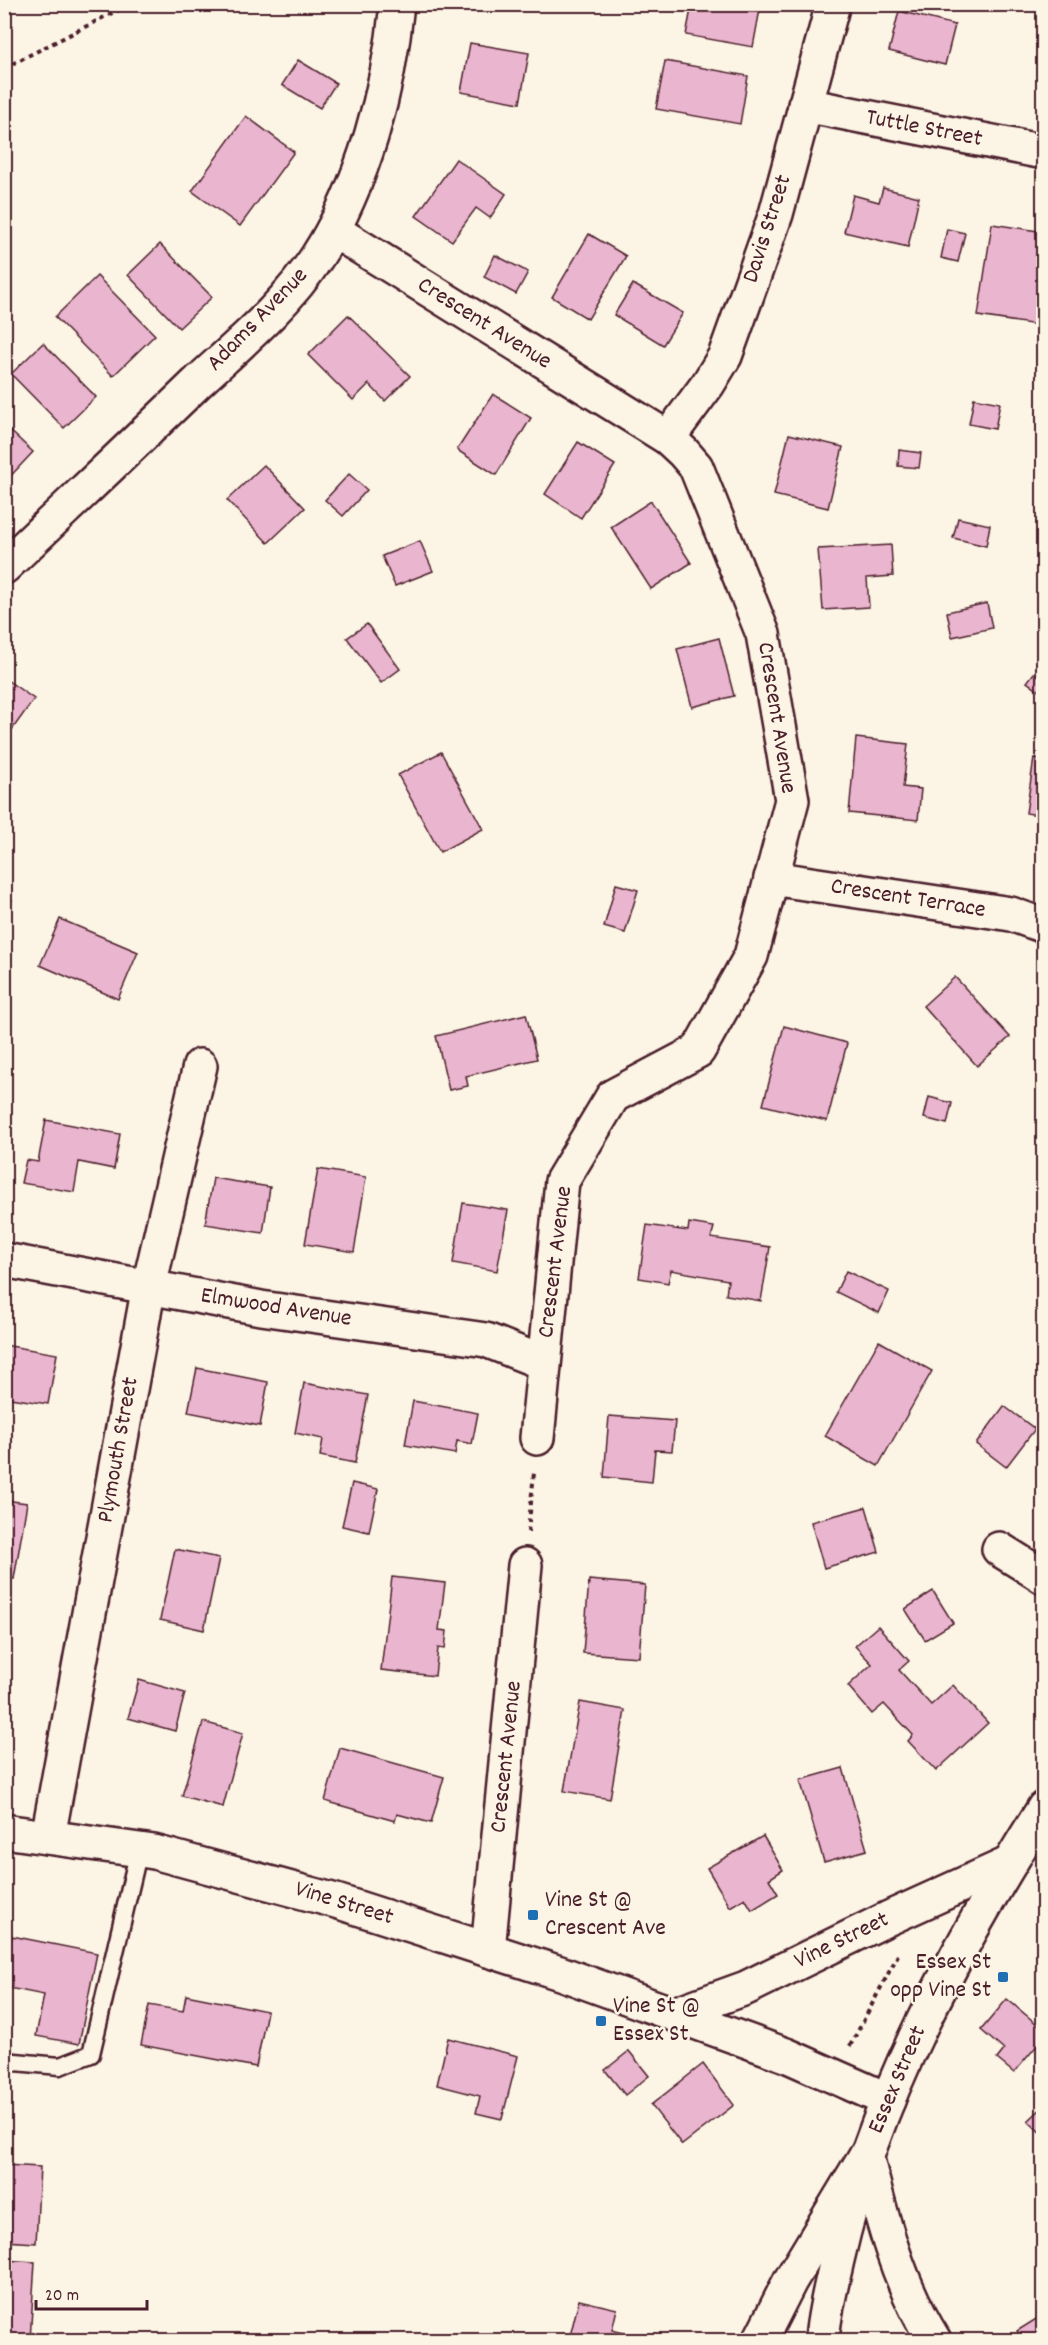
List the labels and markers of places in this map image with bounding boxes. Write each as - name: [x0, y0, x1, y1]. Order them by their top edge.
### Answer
- place label: Vine St @ Crescent Ave: [545, 1884, 666, 1946]
- marker: Vine St @ Crescent Ave: [526, 1908, 540, 1922]
- place label: Essex St opp Vine St: [890, 1946, 991, 2008]
- marker: Essex St opp Vine St: [996, 1970, 1010, 1984]
- place label: Vine St @ Essex St: [613, 1990, 700, 2052]
- marker: Vine St @ Essex St: [594, 2014, 608, 2028]

